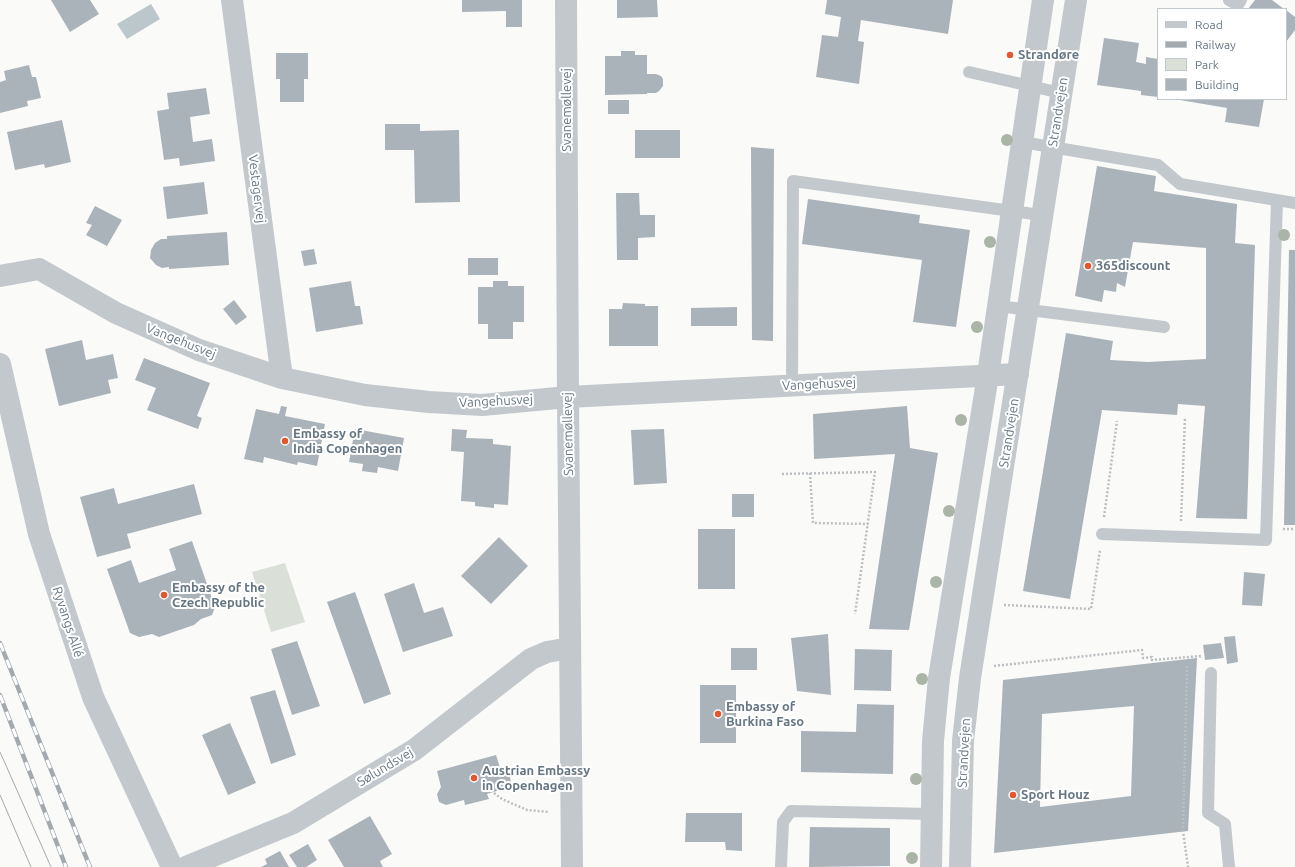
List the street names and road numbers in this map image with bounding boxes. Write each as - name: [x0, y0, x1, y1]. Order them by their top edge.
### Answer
- street label: Svanemøllevej: [559, 68, 575, 152]
- street label: Strandvejen: [1045, 76, 1071, 148]
- street label: Vestagervej: [245, 154, 269, 224]
- street label: Vangehusvej: [144, 320, 218, 362]
- street label: Vangehusvej: [782, 374, 856, 394]
- street label: Vangehusvej: [459, 391, 533, 411]
- street label: Svanemøllevej: [559, 392, 577, 476]
- street label: Strandvejen: [996, 397, 1022, 469]
- street label: Ryvangs Allé: [49, 585, 87, 659]
- street label: Strandvejen: [954, 718, 974, 788]
- street label: Sølundsvej: [354, 744, 416, 790]

